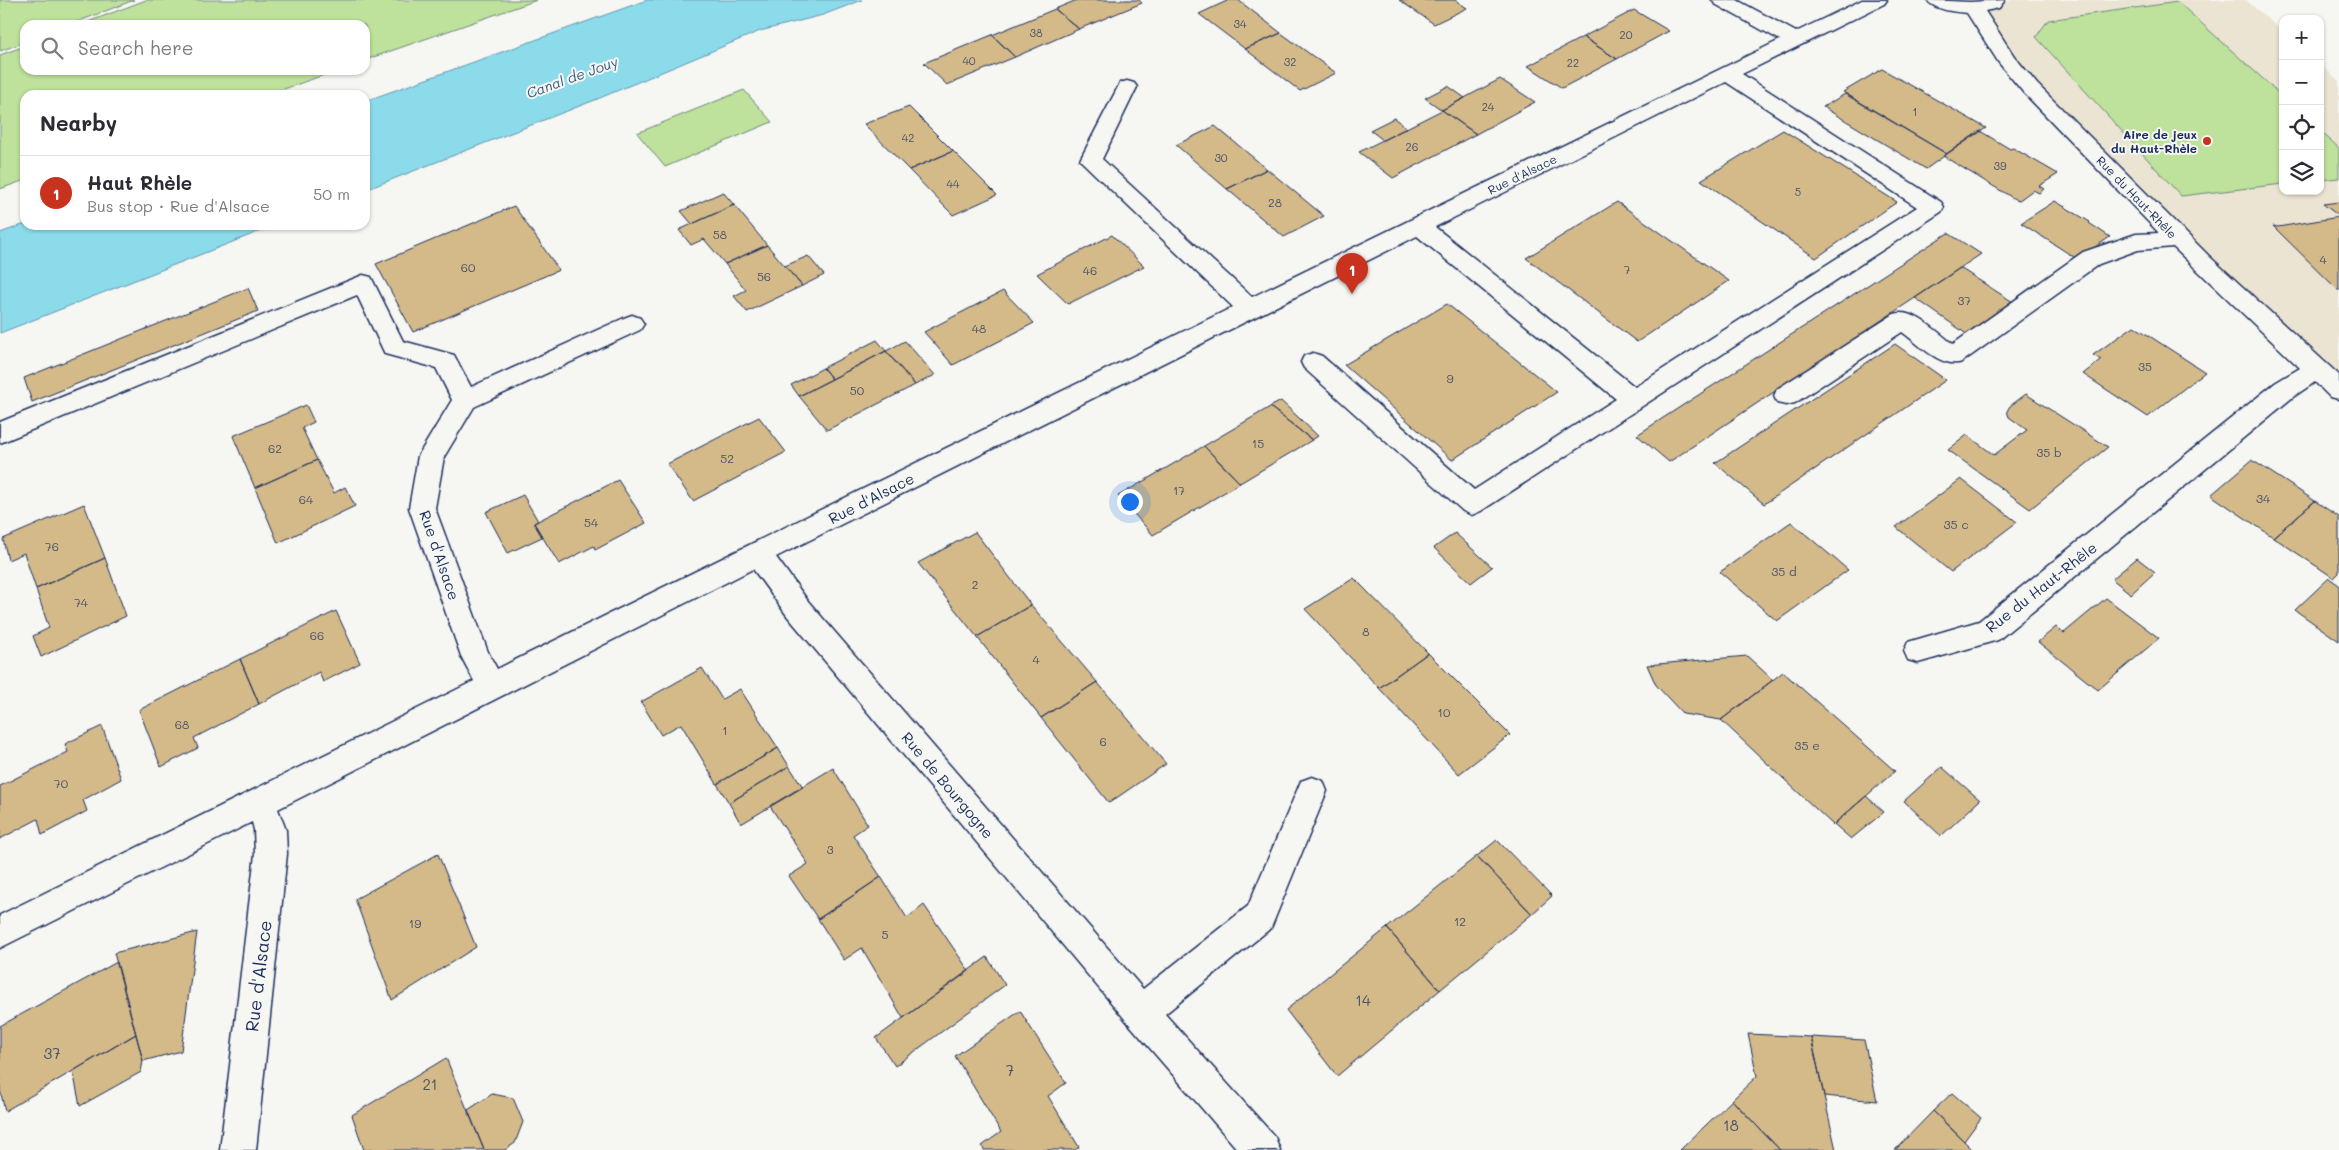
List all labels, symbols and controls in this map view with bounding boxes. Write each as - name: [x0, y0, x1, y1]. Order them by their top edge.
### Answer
- map controls: [2279, 15, 2324, 195]
- button: +: [2279, 15, 2324, 60]
- house number: 34: [1234, 16, 1247, 31]
- search box: [20, 20, 370, 75]
- house number: 38: [1029, 25, 1043, 40]
- house number: 20: [1620, 27, 1633, 42]
- icon: search: [38, 34, 66, 62]
- text: Search here: [78, 35, 194, 60]
- water label: Canal de Jouy: [524, 51, 621, 102]
- house number: 40: [962, 53, 976, 68]
- house number: 32: [1284, 54, 1296, 69]
- house number: 22: [1567, 55, 1579, 70]
- button: −: [2279, 60, 2324, 105]
- house number: 24: [1482, 99, 1495, 114]
- house number: 1: [1913, 104, 1917, 119]
- button: locate: [2279, 105, 2324, 150]
- text: Nearby: [40, 109, 117, 136]
- place label: Aire de jeux du Haut-Rhèle: [2111, 126, 2197, 156]
- house number: 42: [902, 130, 914, 145]
- marker: Aire de jeux du Haut-Rhèle: [2201, 135, 2213, 147]
- house number: 26: [1406, 139, 1418, 154]
- house number: 30: [1214, 150, 1228, 165]
- street label: Rue d'Alsace: [1485, 150, 1559, 198]
- button: layers: [2279, 150, 2324, 195]
- street label: Rue du Haut-Rhêle: [2093, 152, 2181, 242]
- house number: 39: [1994, 158, 2007, 173]
- text: Haut Rhèle: [87, 170, 192, 195]
- house number: 44: [947, 176, 960, 191]
- text: 1: [52, 183, 60, 204]
- text: 50 m: [313, 183, 350, 204]
- house number: 5: [1795, 184, 1801, 199]
- house number: 28: [1268, 194, 1282, 210]
- text: Bus stop · Rue d'Alsace: [87, 195, 270, 216]
- house number: 58: [713, 226, 727, 242]
- house number: 4: [2319, 251, 2327, 267]
- pin: 1: [1336, 253, 1368, 294]
- house number: 60: [461, 259, 476, 275]
- house number: 7: [1624, 261, 1631, 277]
- house number: 46: [1083, 262, 1097, 278]
- house number: 56: [757, 268, 771, 284]
- house number: 37: [1957, 292, 1971, 308]
- house number: 48: [972, 320, 986, 336]
- house number: 35: [2138, 358, 2152, 374]
- house number: 9: [1446, 370, 1454, 386]
- house number: 50: [850, 382, 865, 398]
- house number: 15: [1252, 435, 1264, 451]
- house number: 62: [268, 440, 282, 456]
- house number: 35 b: [2036, 444, 2062, 460]
- house number: 52: [720, 450, 734, 466]
- street label: Rue d'Alsace: [825, 468, 917, 528]
- house number: 17: [1173, 482, 1185, 498]
- your location: [1117, 489, 1143, 515]
- house number: 34: [2256, 490, 2270, 506]
- house number: 64: [299, 491, 313, 507]
- street label: Rue d'Alsace: [415, 507, 465, 603]
- house number: 54: [584, 514, 598, 530]
- house number: 35 c: [1944, 516, 1968, 532]
- street label: Rue du Haut-Rhêle: [1981, 537, 2101, 637]
- house number: 76: [45, 538, 59, 554]
- house number: 35 d: [1771, 563, 1797, 579]
- house number: 2: [972, 576, 978, 592]
- house number: 74: [74, 594, 88, 610]
- house number: 8: [1362, 623, 1370, 639]
- house number: 66: [310, 627, 324, 643]
- house number: 4: [1032, 651, 1040, 667]
- house number: 10: [1438, 704, 1451, 720]
- house number: 68: [175, 716, 189, 732]
- house number: 1: [722, 722, 728, 738]
- street label: Rue de Bourgogne: [897, 727, 999, 843]
- house number: 6: [1099, 733, 1107, 749]
- house number: 35 e: [1794, 737, 1820, 753]
- house number: 70: [54, 775, 69, 791]
- house number: 3: [826, 841, 834, 857]
- house number: 12: [1454, 913, 1466, 929]
- house number: 19: [409, 915, 421, 931]
- street label: Rue d'Alsace: [239, 919, 277, 1033]
- house number: 5: [882, 926, 889, 942]
- house number: 14: [1355, 990, 1371, 1010]
- house number: 37: [43, 1043, 61, 1063]
- house number: 7: [1006, 1060, 1014, 1080]
- house number: 21: [422, 1074, 438, 1094]
- house number: 18: [1723, 1115, 1739, 1135]

